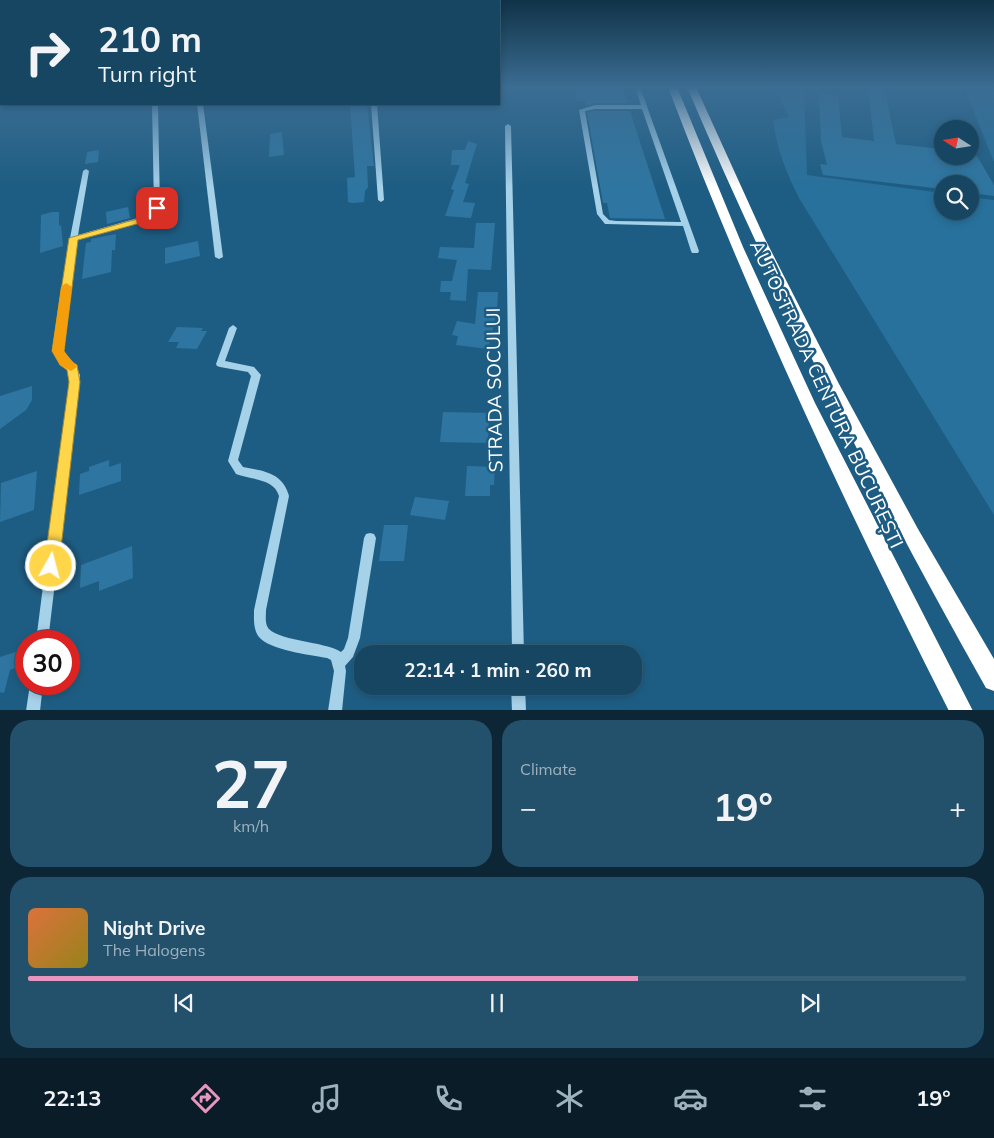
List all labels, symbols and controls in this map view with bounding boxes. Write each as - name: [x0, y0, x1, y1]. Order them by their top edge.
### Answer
- text: 210 m: [98, 17, 202, 61]
- icon: right: [15, 20, 80, 85]
- text: Turn right: [98, 60, 196, 88]
- north arrow: [934, 120, 979, 165]
- map controls: [934, 120, 979, 220]
- button: search: [934, 175, 979, 220]
- pin: [136, 187, 178, 229]
- icon: arrive: [143, 194, 171, 222]
- street label: AUTOSTRADA CENTURA BUCUREȘTI: [744, 236, 909, 552]
- street label: STRADA SOCULUI: [481, 307, 507, 473]
- position arrow: [24, 539, 76, 591]
- speed limit sign: 30: [15, 630, 80, 695]
- text: 22:14 · 1 min · 260 m: [404, 658, 592, 682]
- text: 27: [212, 743, 290, 824]
- text: Climate: [520, 759, 576, 779]
- text: 19°: [713, 783, 773, 831]
- text: −: [520, 790, 537, 825]
- text: +: [949, 790, 966, 825]
- text: km/h: [233, 816, 269, 836]
- text: Night Drive: [103, 916, 205, 940]
- text: The Halogens: [103, 940, 205, 960]
- icon: previous: [170, 989, 198, 1017]
- icon: pause: [483, 989, 511, 1017]
- icon: next: [796, 989, 824, 1017]
- icon: directions: [188, 1081, 223, 1116]
- icon: music: [309, 1081, 344, 1116]
- icon: phone: [431, 1081, 466, 1116]
- icon: climate: [552, 1081, 587, 1116]
- icon: car: [673, 1081, 708, 1116]
- icon: filters: [795, 1081, 830, 1116]
- text: 22:13: [43, 1084, 101, 1112]
- text: 19°: [916, 1084, 951, 1112]

